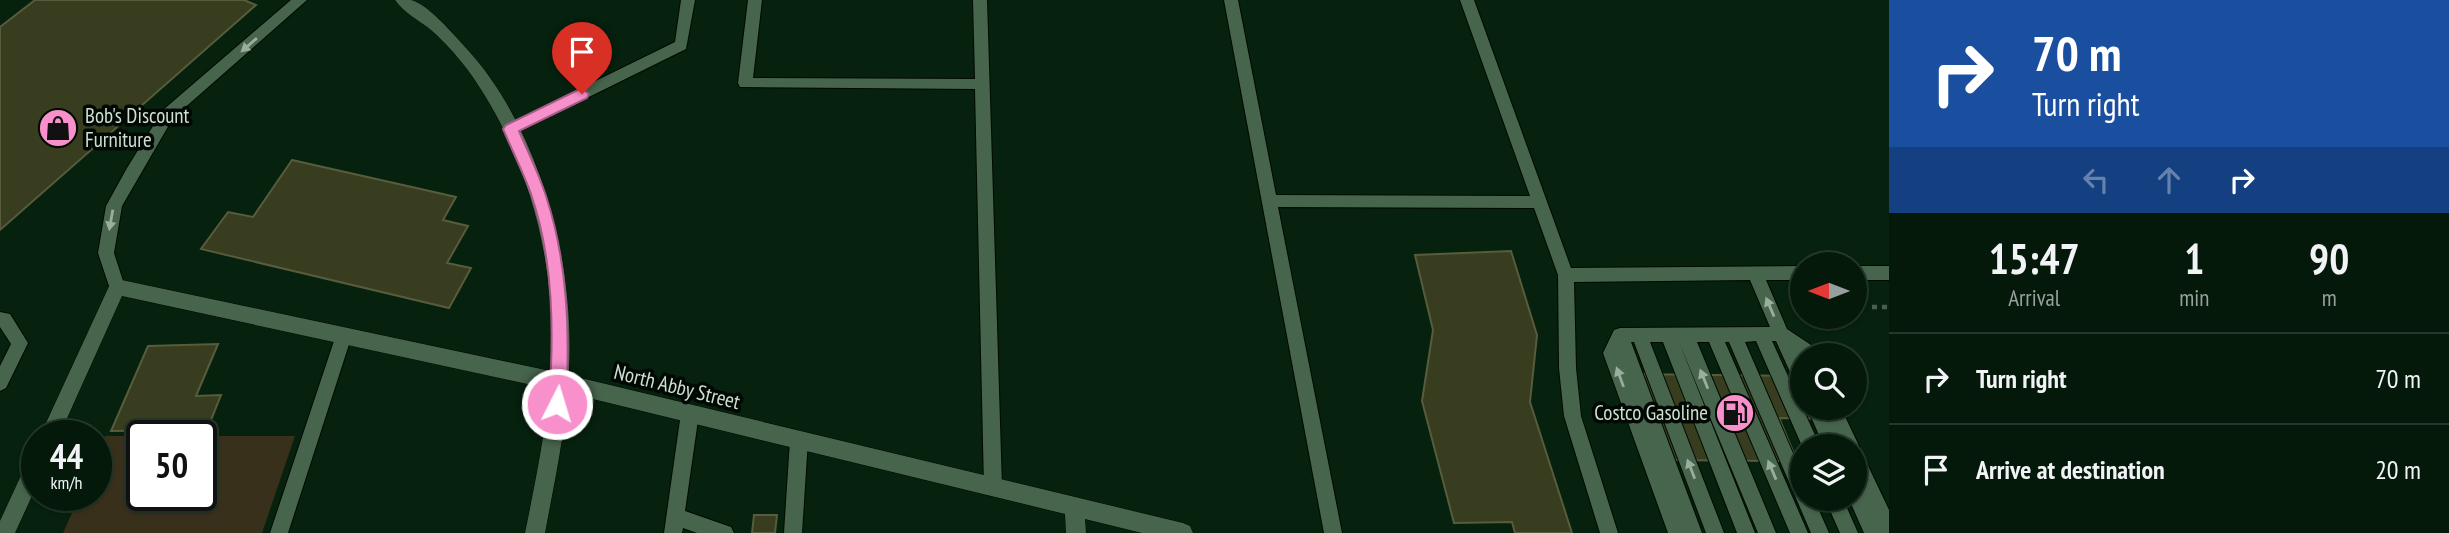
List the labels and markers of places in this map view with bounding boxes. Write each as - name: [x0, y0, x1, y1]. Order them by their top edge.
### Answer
- pin: [552, 22, 612, 94]
- place label: Bob's Discount Furniture: [85, 102, 190, 153]
- shop icon: Bob's Discount Furniture: [37, 107, 79, 149]
- fuel station icon: Costco Gasoline: [1714, 392, 1756, 434]
- place label: Costco Gasoline: [1594, 399, 1708, 426]

